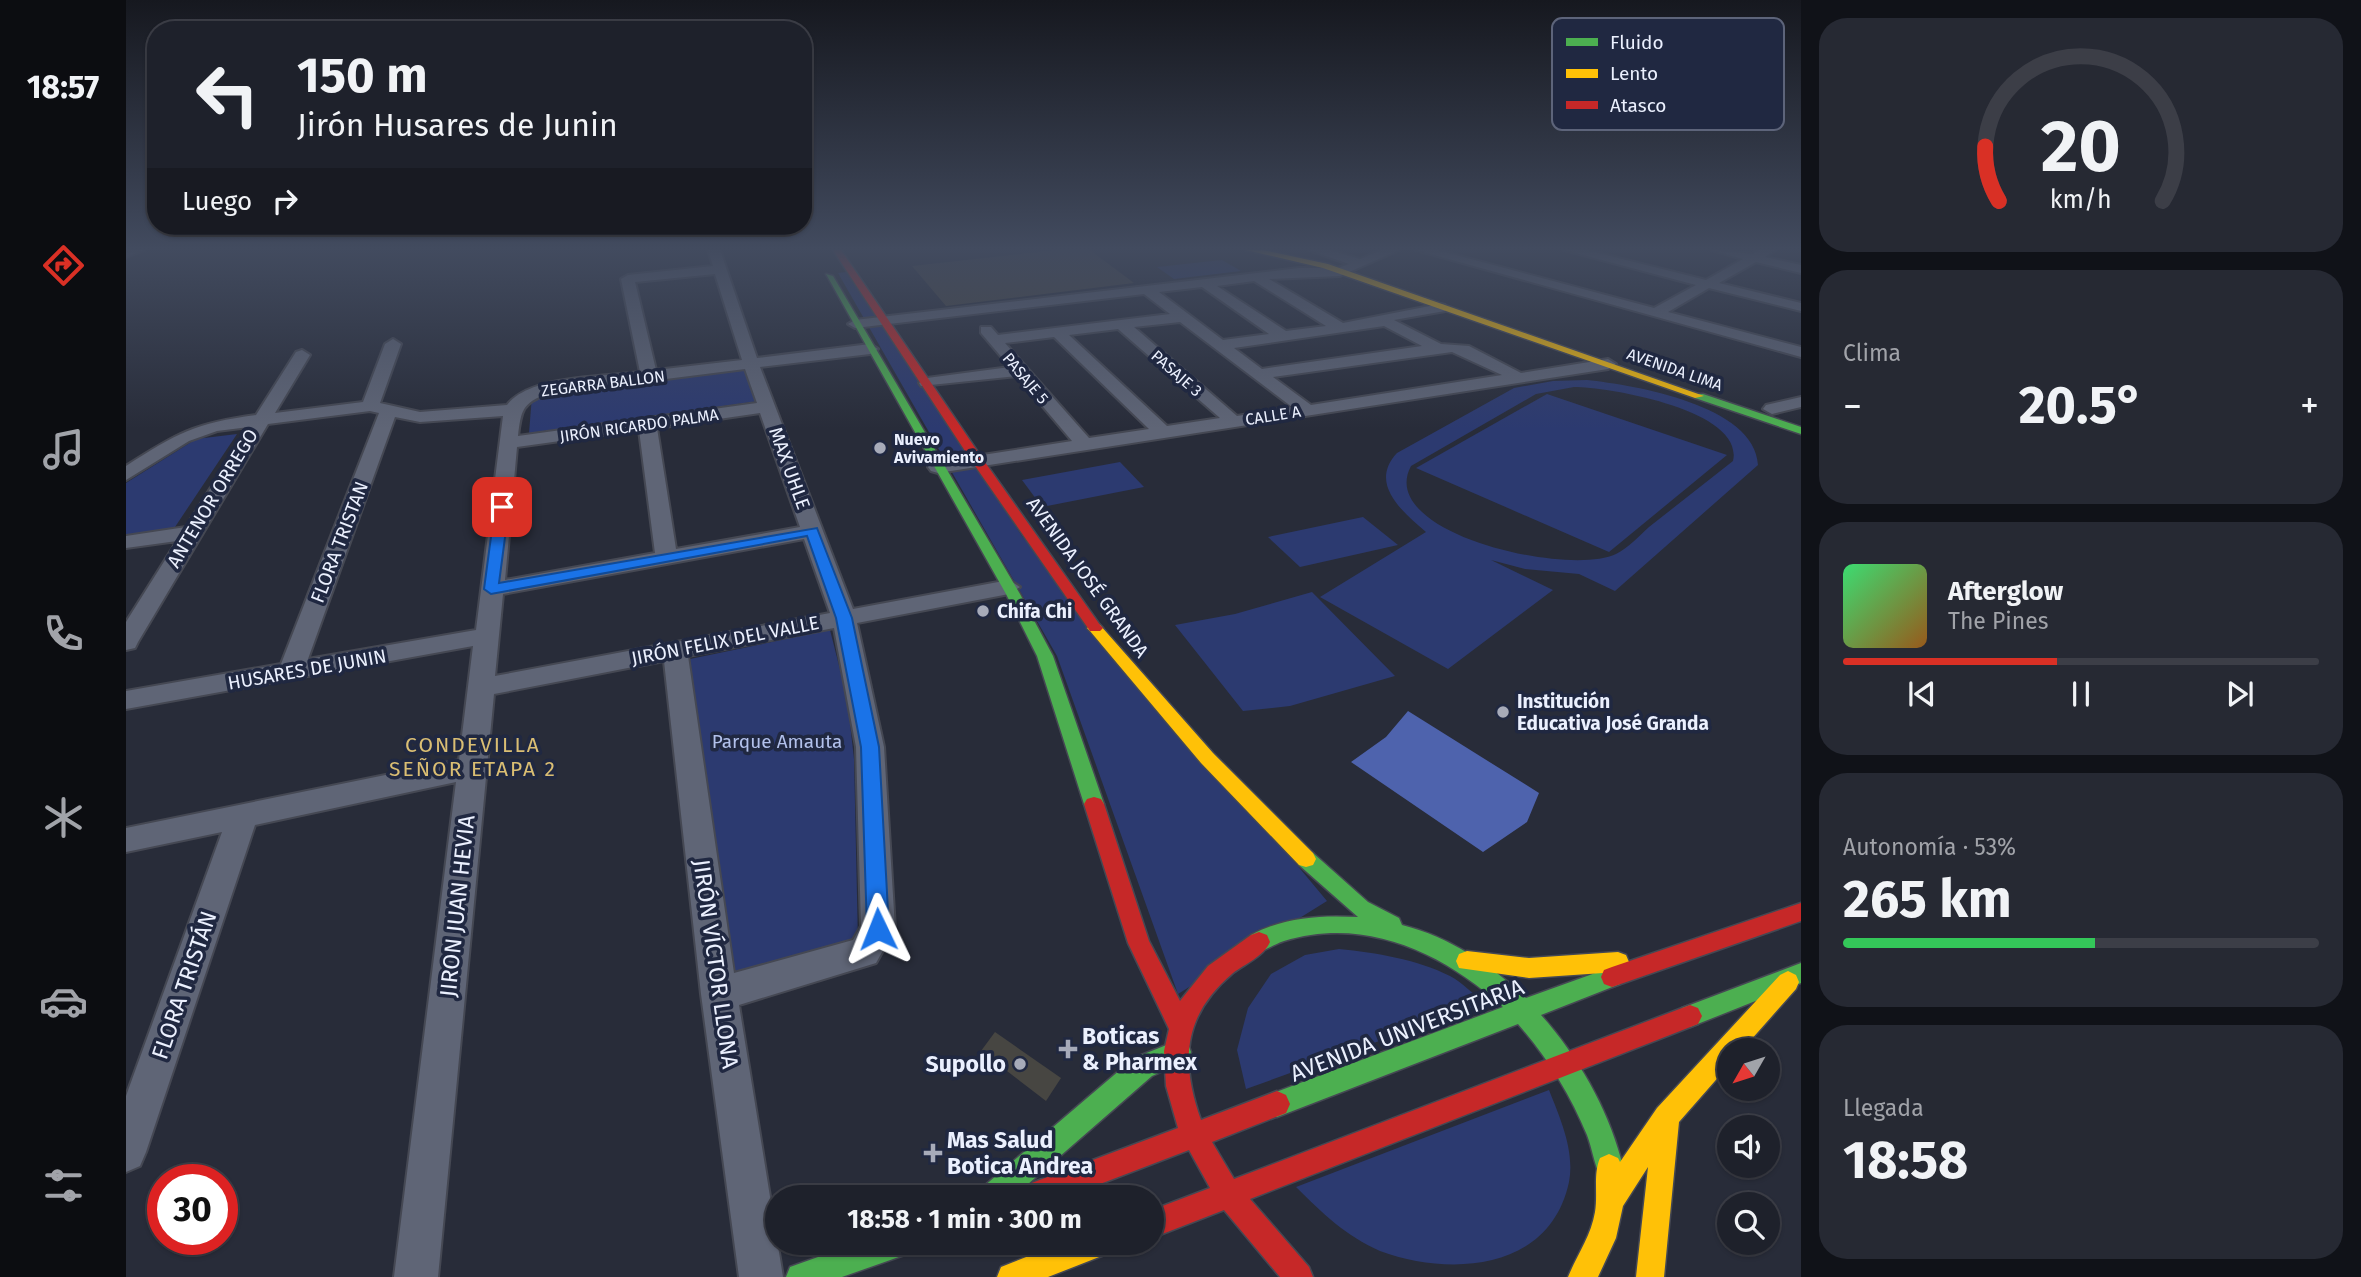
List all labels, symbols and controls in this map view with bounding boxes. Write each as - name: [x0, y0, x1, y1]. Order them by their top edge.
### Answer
- legend: [1552, 18, 1784, 130]
- text: Fluido: [1610, 31, 1664, 54]
- text: 150 m: [297, 46, 428, 105]
- icon: left: [182, 49, 273, 140]
- text: Lento: [1610, 62, 1658, 85]
- text: 18:57: [27, 68, 99, 106]
- text: Atasco: [1610, 94, 1666, 117]
- text: 20: [2041, 103, 2121, 190]
- text: Jirón Husares de Junin: [297, 106, 618, 144]
- icon: right: [266, 182, 304, 220]
- text: km/h: [2050, 185, 2112, 215]
- text: Luego: [182, 186, 252, 217]
- icon: directions: [39, 241, 88, 290]
- text: Clima: [1843, 339, 1901, 367]
- street label: AVENIDA LIMA: [1625, 344, 1726, 395]
- street label: PASAJE 3: [1147, 346, 1206, 401]
- street label: PASAJE 5: [999, 349, 1053, 408]
- street label: ZEGARRA BALLON: [540, 366, 666, 401]
- text: 20.5°: [2019, 374, 2143, 437]
- text: −: [1843, 383, 1862, 429]
- text: +: [2300, 383, 2319, 429]
- street label: CALLE A: [1244, 402, 1303, 429]
- street label: JIRÓN RICARDO PALMA: [558, 404, 720, 446]
- street label: MAX UHLE: [764, 424, 815, 513]
- icon: music: [39, 425, 88, 474]
- street label: ANTENOR ORREGO: [162, 425, 263, 572]
- place label: Nuevo Avivamiento: [893, 430, 984, 467]
- marker: Nuevo Avivamiento: [872, 440, 888, 456]
- pin: [472, 477, 532, 537]
- street label: FLORA TRISTAN: [306, 478, 373, 606]
- icon: arrive: [483, 488, 521, 526]
- street label: AVENIDA JOSÉ GRANDA: [1022, 493, 1154, 662]
- text: Afterglow: [1948, 576, 2063, 607]
- place label: Chifa Chi: [997, 600, 1072, 623]
- marker: Chifa Chi: [975, 603, 991, 619]
- text: The Pines: [1948, 607, 2049, 635]
- icon: phone: [39, 609, 88, 658]
- street label: JIRÓN FELIX DEL VALLE: [629, 611, 821, 670]
- street label: HUSARES DE JUNIN: [226, 644, 388, 695]
- icon: previous: [1903, 675, 1941, 713]
- icon: pause: [2062, 675, 2100, 713]
- icon: next: [2221, 675, 2259, 713]
- place label: Institución Educativa José Granda: [1517, 690, 1709, 735]
- marker: Institución Educativa José Granda: [1495, 704, 1511, 720]
- park label: Parque Amauta: [712, 730, 842, 753]
- district label: CONDEVILLA SEÑOR ETAPA 2: [389, 732, 557, 782]
- icon: climate: [39, 793, 88, 842]
- street label: JIRON JUAN HEVIA: [434, 813, 481, 998]
- text: Autonomía · 53%: [1843, 833, 2016, 861]
- street label: JIRÓN VÍCTOR LLONA: [687, 857, 746, 1071]
- text: 265 km: [1843, 868, 2012, 931]
- position arrow: [841, 892, 915, 966]
- street label: FLORA TRISTÁN: [145, 907, 222, 1063]
- street label: AVENIDA UNIVERSITARIA: [1286, 972, 1529, 1088]
- icon: car: [39, 977, 88, 1026]
- place label: Boticas & Pharmex: [1082, 1022, 1197, 1076]
- north arrow: [1717, 1038, 1780, 1101]
- map controls: [1717, 1038, 1780, 1255]
- marker: Boticas & Pharmex: [1060, 1041, 1076, 1057]
- place label: Supollo: [926, 1050, 1006, 1078]
- marker: Supollo: [1012, 1056, 1028, 1072]
- text: Llegada: [1843, 1094, 1924, 1122]
- button: sound: [1717, 1115, 1780, 1178]
- place label: Mas Salud Botica Andrea: [947, 1126, 1093, 1180]
- text: 18:58: [1843, 1129, 1968, 1192]
- marker: Mas Salud Botica Andrea: [925, 1145, 941, 1161]
- icon: filters: [39, 1161, 88, 1210]
- speed limit sign: 30: [147, 1164, 238, 1255]
- button: search: [1717, 1192, 1780, 1255]
- text: 18:58 · 1 min · 300 m: [847, 1204, 1082, 1235]

